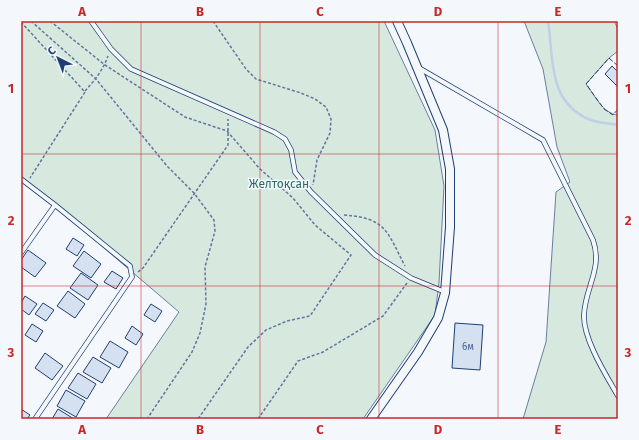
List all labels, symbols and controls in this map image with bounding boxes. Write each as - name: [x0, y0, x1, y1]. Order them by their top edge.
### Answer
- text: A: [77, 4, 86, 19]
- text: B: [196, 4, 204, 19]
- text: C: [316, 4, 324, 19]
- text: D: [434, 4, 443, 19]
- text: E: [555, 4, 562, 19]
- north arrow: [38, 38, 78, 78]
- text: С: [45, 44, 59, 58]
- text: 1: [8, 81, 14, 96]
- text: 1: [625, 81, 631, 96]
- park label: Желтоқсан: [249, 177, 309, 191]
- text: 2: [8, 213, 15, 228]
- text: 2: [625, 213, 632, 228]
- house number: 6м: [462, 341, 474, 353]
- text: 3: [7, 345, 15, 360]
- text: 3: [624, 345, 632, 360]
- text: A: [77, 422, 86, 437]
- text: B: [196, 422, 204, 437]
- text: C: [316, 422, 324, 437]
- text: D: [434, 422, 443, 437]
- text: E: [555, 422, 562, 437]

